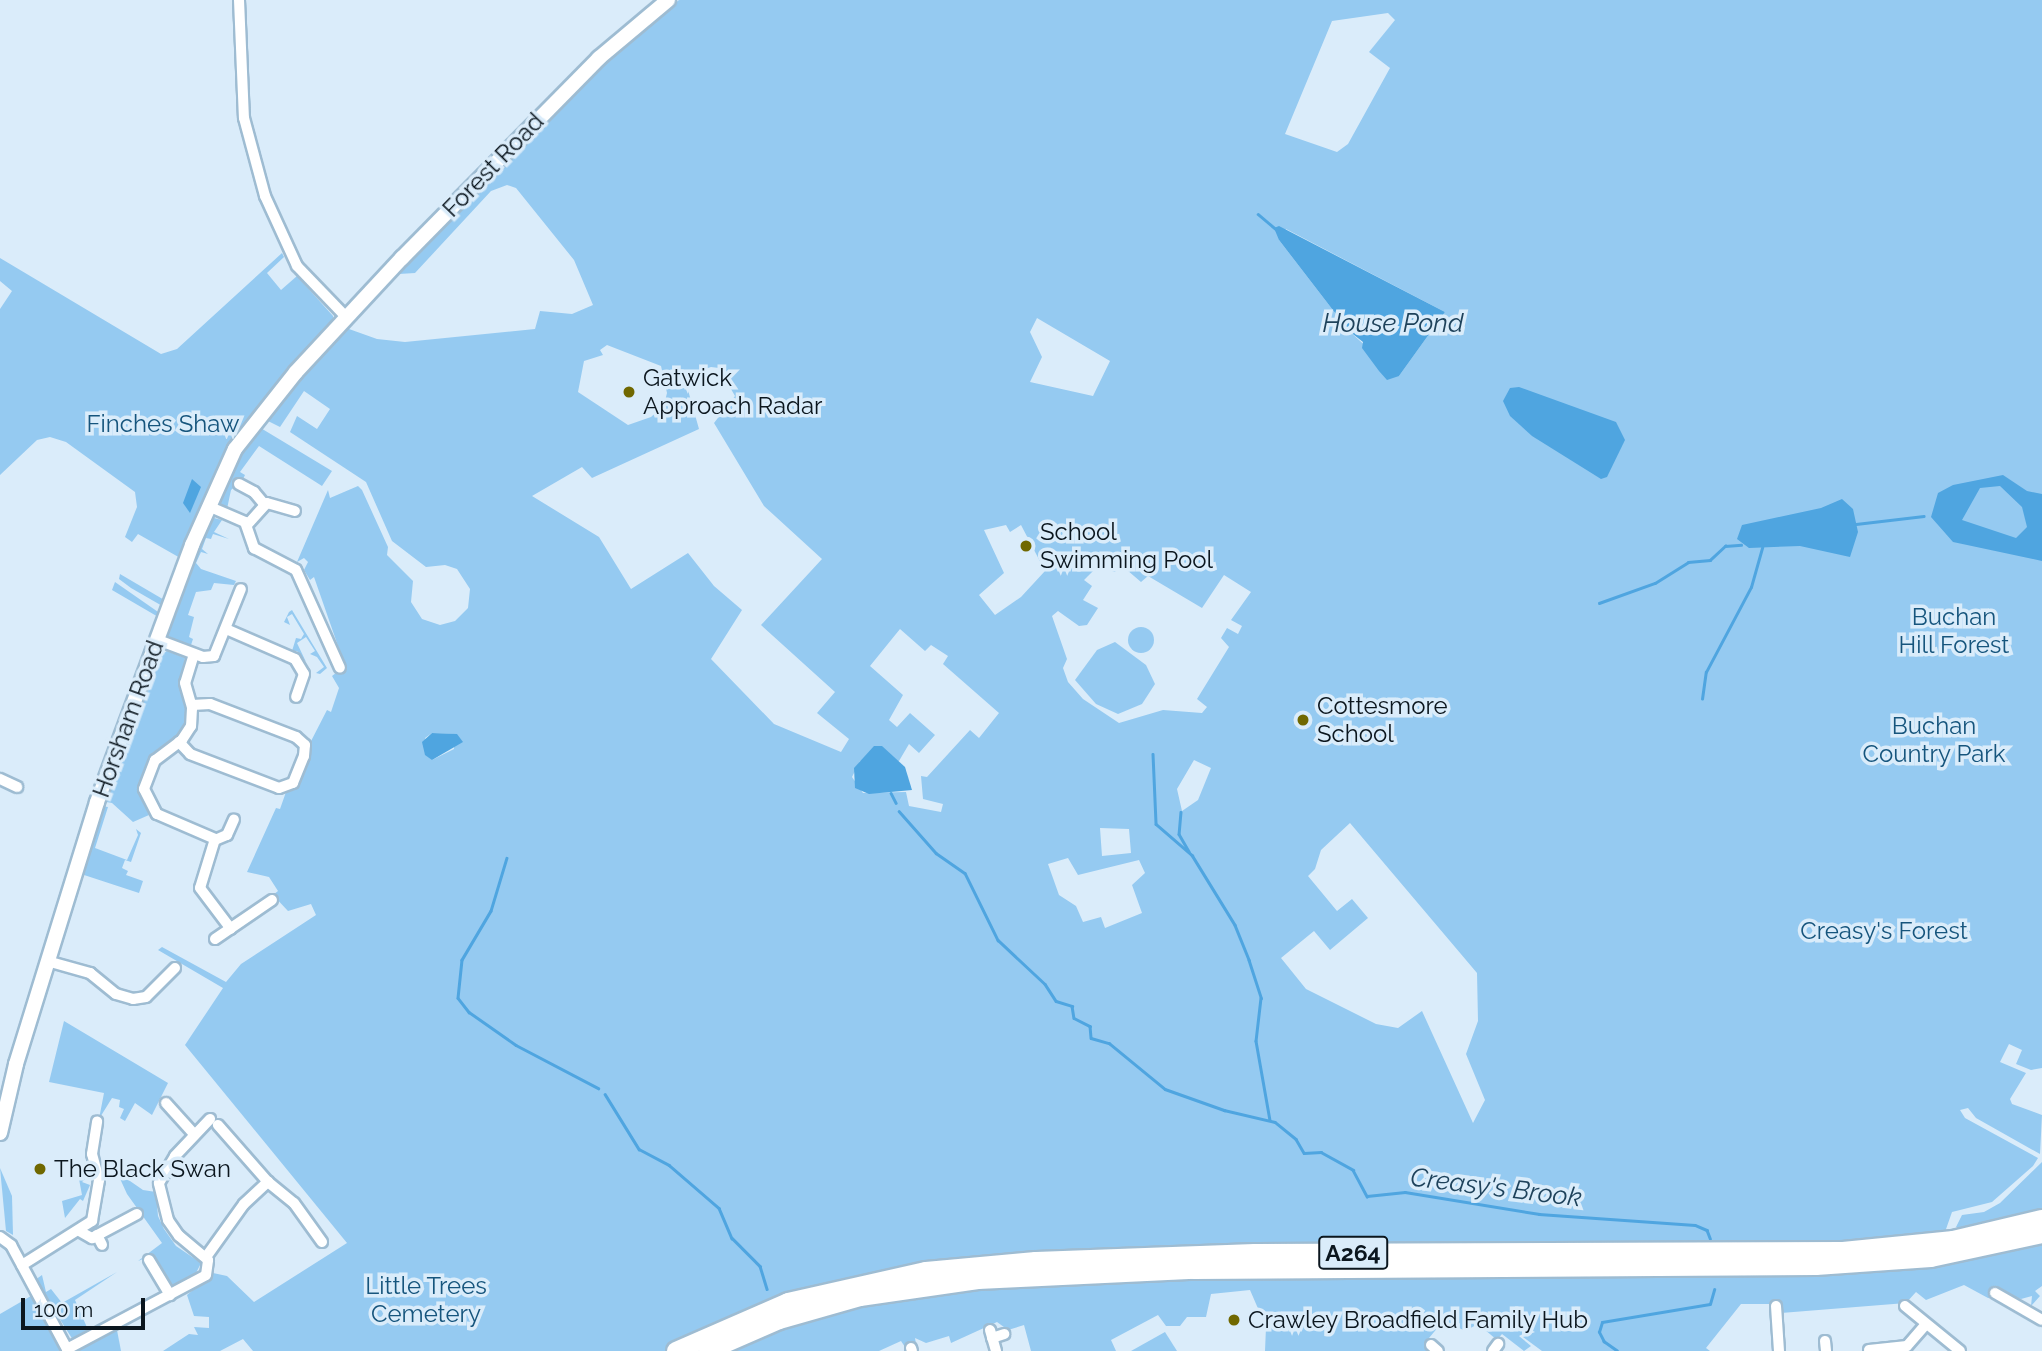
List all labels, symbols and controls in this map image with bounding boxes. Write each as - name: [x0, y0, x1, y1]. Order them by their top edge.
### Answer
- street label: Forest Road: [436, 107, 550, 223]
- water label: House Pond: [1323, 308, 1463, 340]
- place label: Gatwick Approach Radar: [643, 364, 823, 420]
- marker: Gatwick Approach Radar: [621, 384, 637, 400]
- park label: Finches Shaw: [86, 410, 240, 438]
- place label: School Swimming Pool: [1040, 518, 1213, 574]
- marker: School Swimming Pool: [1018, 538, 1034, 554]
- park label: Buchan Hill Forest: [1898, 603, 2010, 659]
- street label: Horsham Road: [86, 637, 170, 801]
- place label: Cottesmore School: [1317, 692, 1448, 748]
- marker: Cottesmore School: [1295, 712, 1311, 728]
- park label: Buchan Country Park: [1862, 712, 2006, 768]
- park label: Creasy's Forest: [1800, 917, 1968, 945]
- place label: The Black Swan: [54, 1155, 231, 1183]
- marker: The Black Swan: [32, 1161, 48, 1177]
- water label: Creasy's Brook: [1409, 1162, 1583, 1214]
- road number: A264: [1318, 1234, 1388, 1272]
- park label: Little Trees Cemetery: [365, 1272, 487, 1328]
- scale bar: [24, 1284, 149, 1328]
- text: 100 m: [34, 1297, 93, 1322]
- place label: Crawley Broadfield Family Hub: [1248, 1306, 1589, 1334]
- marker: Crawley Broadfield Family Hub: [1226, 1312, 1242, 1328]

